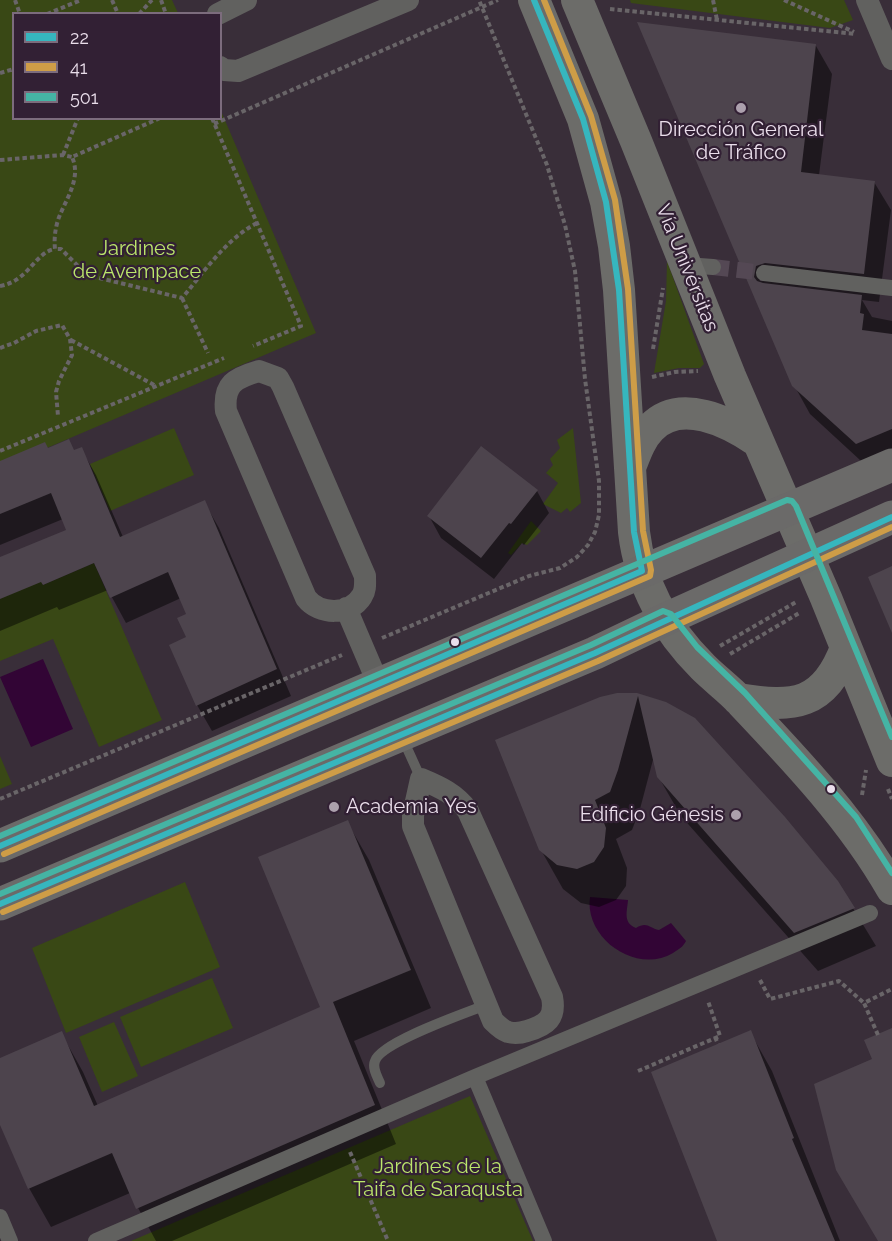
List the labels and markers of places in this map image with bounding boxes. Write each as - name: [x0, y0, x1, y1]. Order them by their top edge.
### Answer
- marker: Dirección General de Tráfico: [734, 101, 748, 115]
- place label: Dirección General de Tráfico: [659, 118, 823, 165]
- unlabelled marker: [449, 636, 461, 648]
- unlabelled marker: [825, 783, 837, 795]
- place label: Academia Yes: [346, 795, 477, 819]
- marker: Academia Yes: [327, 800, 341, 814]
- place label: Edificio Génesis: [580, 803, 724, 827]
- marker: Edificio Génesis: [729, 808, 743, 822]

